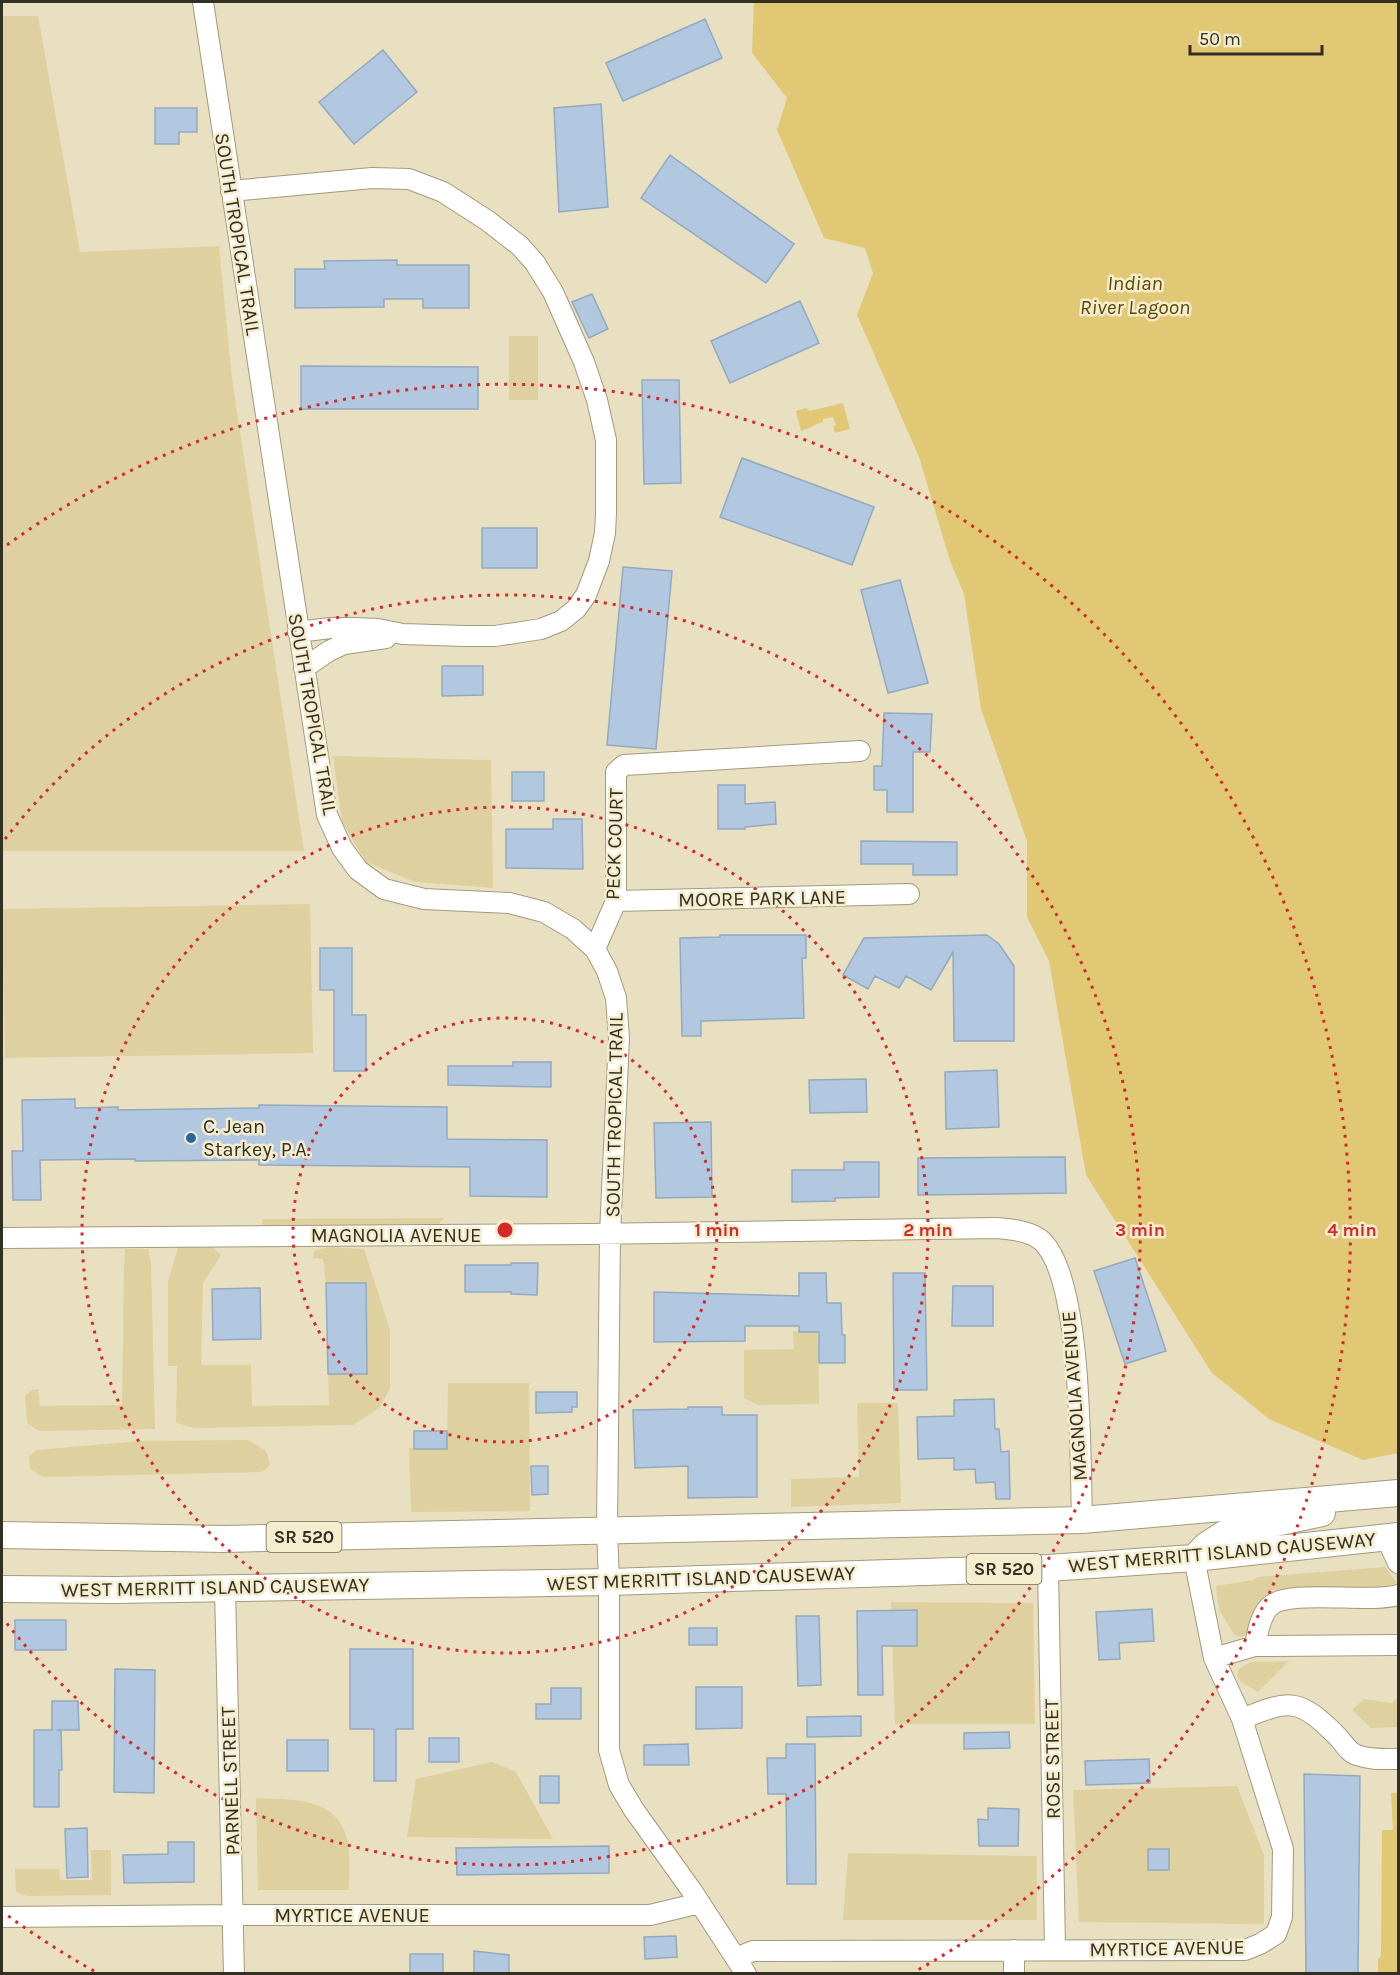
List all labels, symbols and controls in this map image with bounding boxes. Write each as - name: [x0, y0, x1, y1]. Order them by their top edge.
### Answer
- scale bar: [1190, 18, 1322, 56]
- text: 50 m: [1199, 28, 1241, 50]
- street label: SOUTH TROPICAL TRAIL: [210, 131, 265, 338]
- water label: Indian River Lagoon: [1080, 271, 1190, 319]
- street label: SOUTH TROPICAL TRAIL: [283, 611, 342, 817]
- street label: PECK COURT: [601, 788, 628, 900]
- street label: MOORE PARK LANE: [678, 886, 846, 911]
- street label: SOUTH TROPICAL TRAIL: [601, 1012, 628, 1217]
- place label: C. Jean Starkey, P.A.: [203, 1115, 310, 1161]
- marker: C. Jean Starkey, P.A.: [184, 1131, 198, 1145]
- text: 1 min: [694, 1219, 740, 1241]
- text: 2 min: [903, 1219, 953, 1241]
- text: 3 min: [1115, 1219, 1165, 1241]
- text: 4 min: [1327, 1219, 1377, 1241]
- centre of rings: [495, 1220, 515, 1240]
- street label: MAGNOLIA AVENUE: [311, 1224, 481, 1247]
- street label: MAGNOLIA AVENUE: [1057, 1310, 1092, 1482]
- road number: SR 520: [266, 1522, 342, 1552]
- street label: WEST MERRITT ISLAND CAUSEWAY: [1067, 1528, 1377, 1577]
- road number: SR 520: [966, 1554, 1042, 1584]
- street label: WEST MERRITT ISLAND CAUSEWAY: [546, 1562, 856, 1595]
- street label: WEST MERRITT ISLAND CAUSEWAY: [61, 1573, 369, 1602]
- street label: ROSE STREET: [1040, 1699, 1065, 1819]
- street label: PARNELL STREET: [216, 1706, 245, 1856]
- street label: MYRTICE AVENUE: [274, 1904, 430, 1927]
- street label: MYRTICE AVENUE: [1089, 1936, 1245, 1961]

